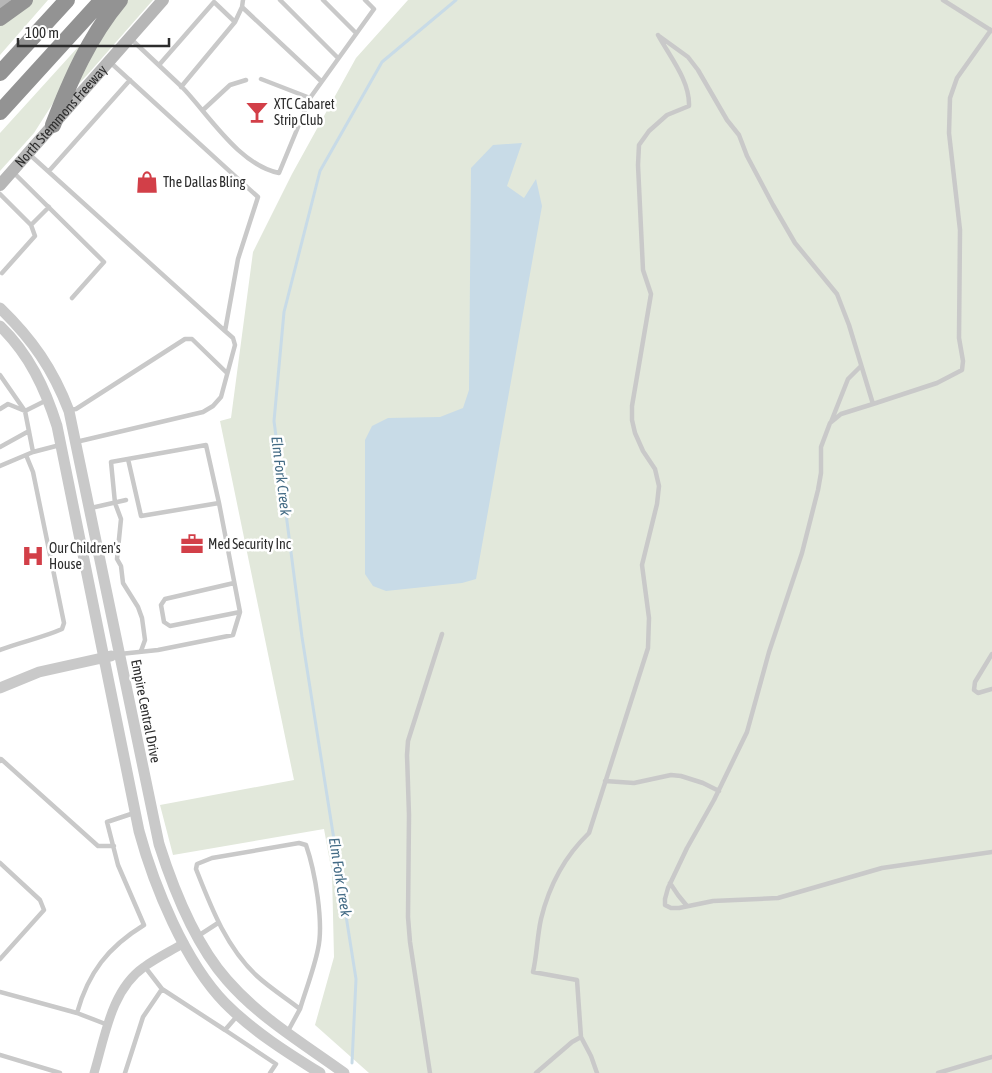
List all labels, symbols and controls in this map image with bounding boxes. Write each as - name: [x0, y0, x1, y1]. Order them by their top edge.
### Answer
- scale bar: [18, 15, 169, 47]
- text: 100 m: [25, 24, 59, 41]
- street label: North Stemmons Freeway: [12, 61, 110, 170]
- place label: XTC Cabaret Strip Club: [274, 96, 335, 128]
- bar icon: XTC Cabaret Strip Club: [244, 99, 270, 125]
- shop icon: The Dallas Bling: [134, 169, 160, 195]
- place label: The Dallas Bling: [163, 174, 245, 190]
- water label: Elm Fork Creek: [268, 435, 295, 517]
- office icon: Med Security Inc: [179, 531, 205, 557]
- place label: Med Security Inc: [208, 536, 292, 552]
- place label: Our Children's House: [49, 540, 121, 572]
- hospital icon: Our Children's House: [20, 543, 46, 569]
- street label: Empire Central Drive: [128, 658, 164, 764]
- water label: Elm Fork Creek: [326, 836, 355, 918]

